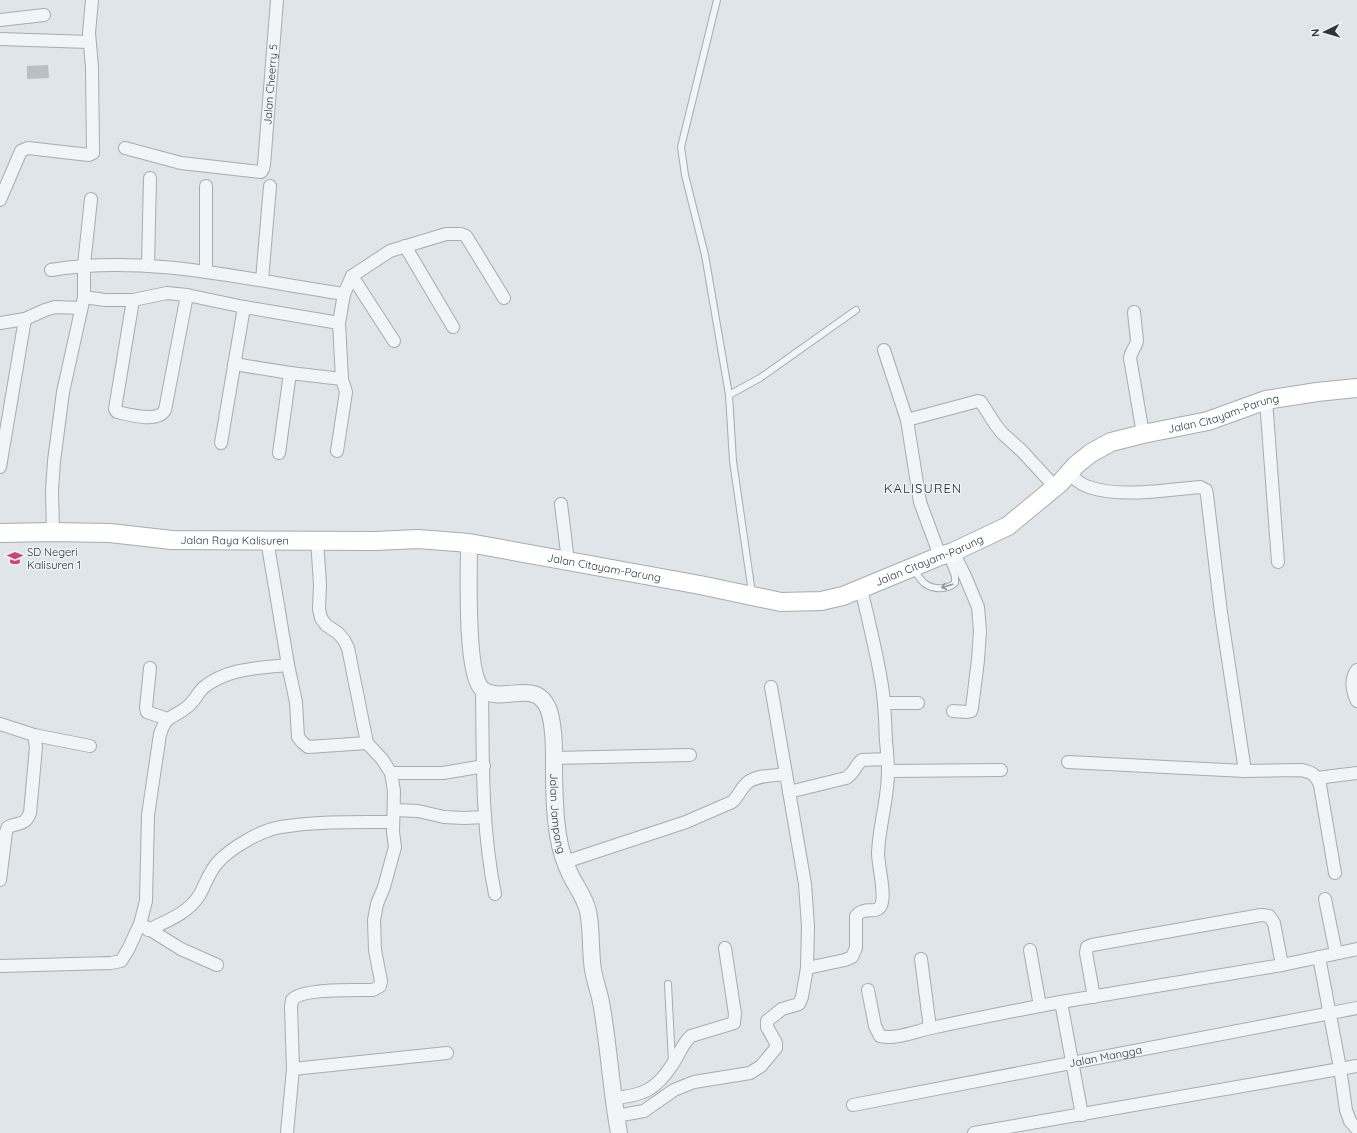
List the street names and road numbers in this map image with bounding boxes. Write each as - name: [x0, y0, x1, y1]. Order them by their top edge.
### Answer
- street label: Jalan Cheerry 5: [260, 43, 281, 125]
- street label: Jalan Citayam-Parung: [1167, 391, 1280, 436]
- street label: Jalan Citayam-Parung: [873, 532, 985, 589]
- street label: Jalan Raya Kalisuren: [180, 533, 289, 548]
- street label: Jalan Citayam-Parung: [546, 550, 662, 585]
- street label: Jalan Jampang: [547, 773, 569, 855]
- street label: Jalan Mangga: [1068, 1043, 1143, 1070]

